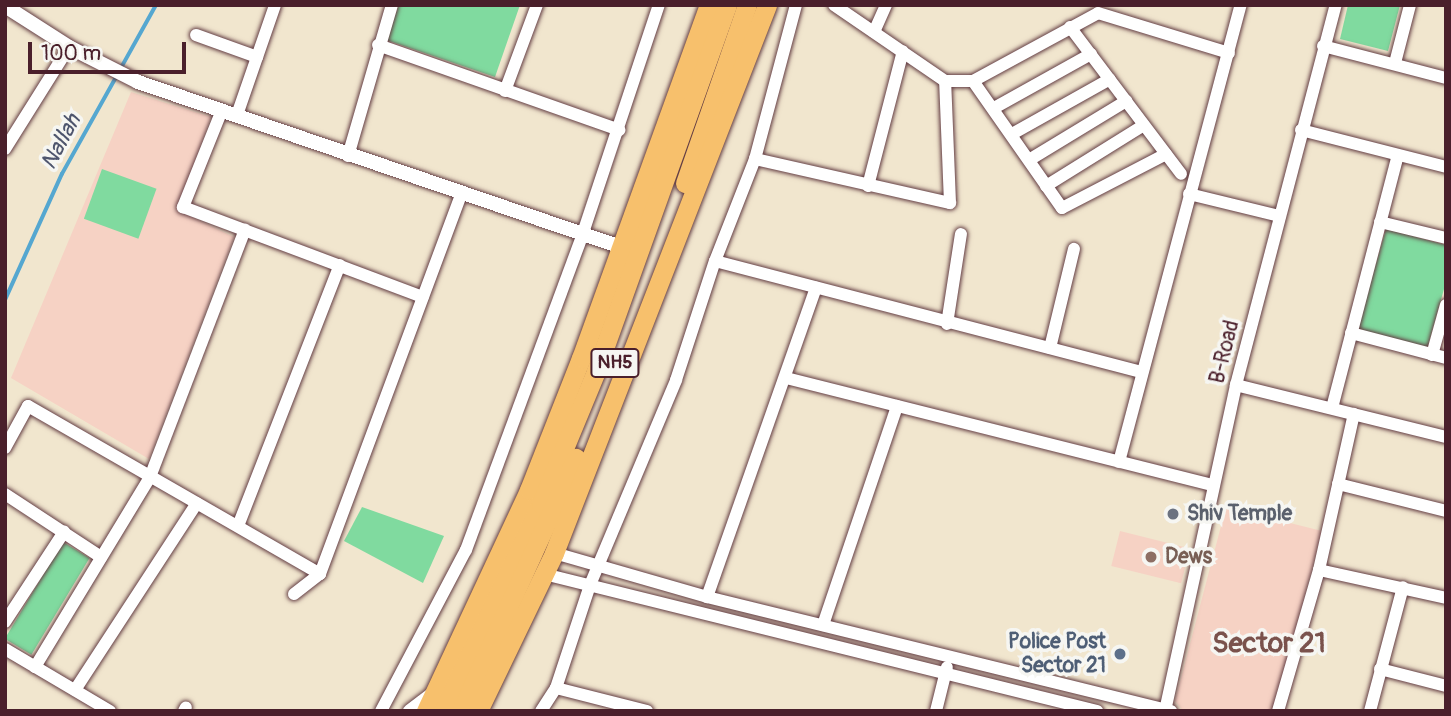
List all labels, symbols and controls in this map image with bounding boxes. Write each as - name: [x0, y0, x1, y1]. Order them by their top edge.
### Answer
- scale bar: [32, 28, 189, 72]
- text: 100 m: [41, 40, 101, 67]
- water label: Nallah: [35, 110, 87, 174]
- street label: B-Road: [1205, 318, 1245, 386]
- road number: NH5: [589, 348, 641, 378]
- place label: Shiv Temple: [1187, 501, 1292, 527]
- marker: Shiv Temple: [1165, 506, 1181, 522]
- place label: Dews: [1165, 544, 1212, 570]
- marker: Dews: [1143, 549, 1159, 565]
- district label: Sector 21: [1212, 627, 1326, 661]
- place label: Police Post Sector 21: [1008, 629, 1106, 679]
- marker: Police Post Sector 21: [1112, 646, 1128, 662]

